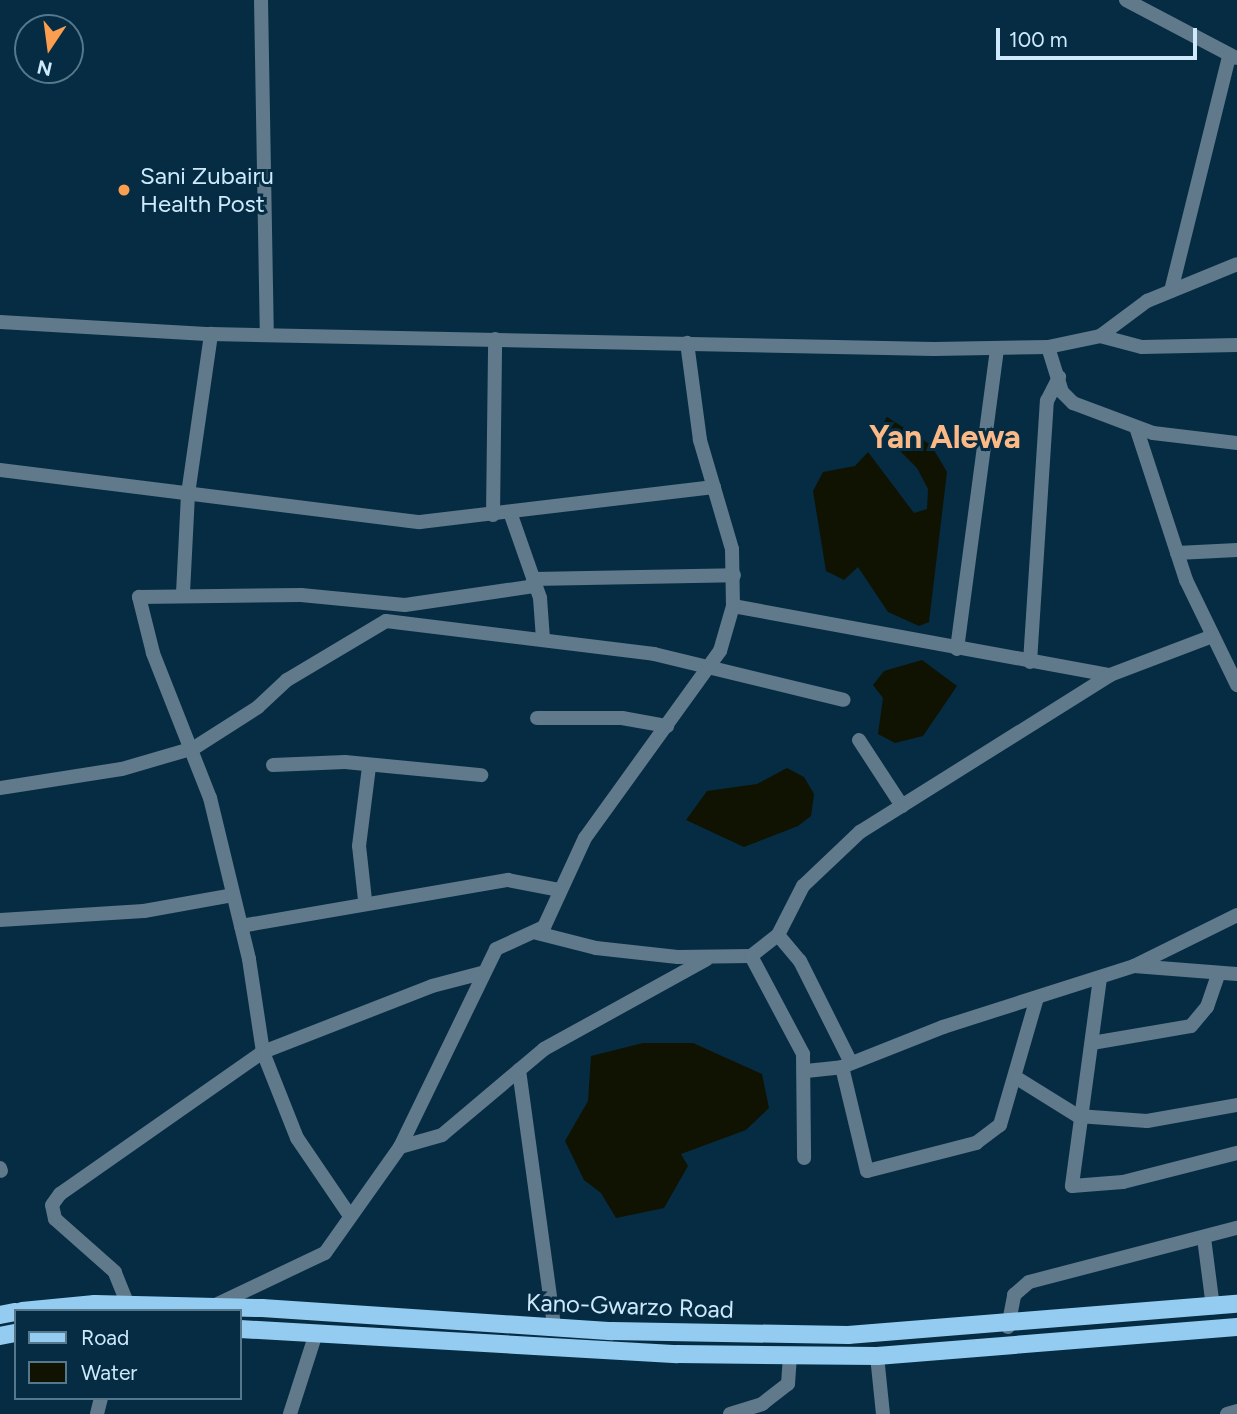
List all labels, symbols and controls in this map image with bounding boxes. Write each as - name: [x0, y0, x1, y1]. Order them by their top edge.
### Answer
- north arrow: [14, 14, 84, 84]
- scale bar: [999, 14, 1200, 58]
- text: 100 m: [1009, 27, 1068, 52]
- text: N: [35, 55, 54, 81]
- place label: Sani Zubairu Health Post: [140, 162, 274, 218]
- marker: Sani Zubairu Health Post: [114, 180, 134, 200]
- district label: Yan Alewa: [869, 418, 1021, 456]
- street label: Kano-Gwarzo Road: [526, 1288, 734, 1324]
- legend: [14, 1309, 242, 1400]
- text: Road: [81, 1325, 129, 1350]
- text: Water: [81, 1360, 137, 1385]

